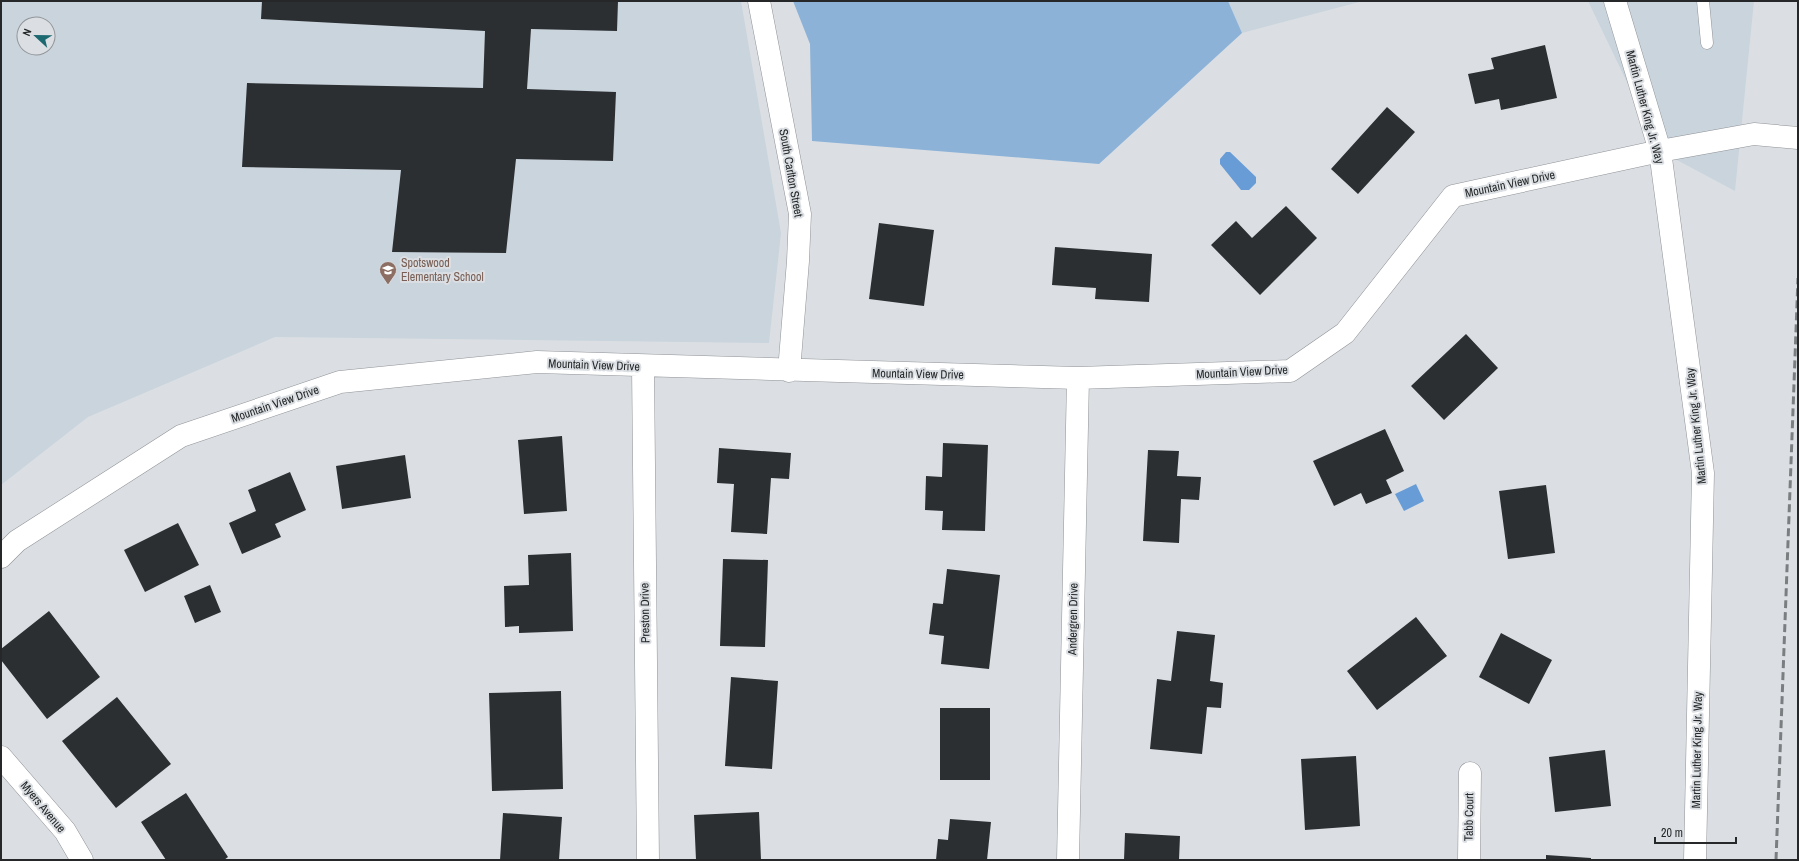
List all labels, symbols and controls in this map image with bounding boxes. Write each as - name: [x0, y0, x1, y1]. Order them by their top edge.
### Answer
- north arrow: [16, 16, 56, 56]
- text: N: [19, 27, 34, 38]
- street label: Martin Luther King Jr. Way: [1622, 49, 1668, 165]
- street label: South Carlton Street: [775, 128, 807, 219]
- street label: Mountain View Drive: [1463, 167, 1557, 201]
- place label: Spotswood Elementary School: [401, 255, 484, 285]
- school or university icon: Spotswood Elementary School: [378, 260, 398, 285]
- street label: Mountain View Drive: [548, 355, 640, 375]
- street label: Mountain View Drive: [1196, 362, 1288, 382]
- street label: Mountain View Drive: [872, 365, 964, 383]
- street label: Martin Luther King Jr. Way: [1682, 367, 1710, 485]
- street label: Mountain View Drive: [229, 382, 321, 426]
- street label: Preston Drive: [636, 583, 654, 643]
- street label: Andergren Drive: [1064, 583, 1082, 656]
- street label: Martin Luther King Jr. Way: [1688, 691, 1706, 808]
- street label: Myers Avenue: [17, 778, 69, 836]
- street label: Tabb Court: [1461, 792, 1477, 841]
- scale bar: [1655, 819, 1736, 845]
- text: 20 m: [1661, 825, 1683, 841]

